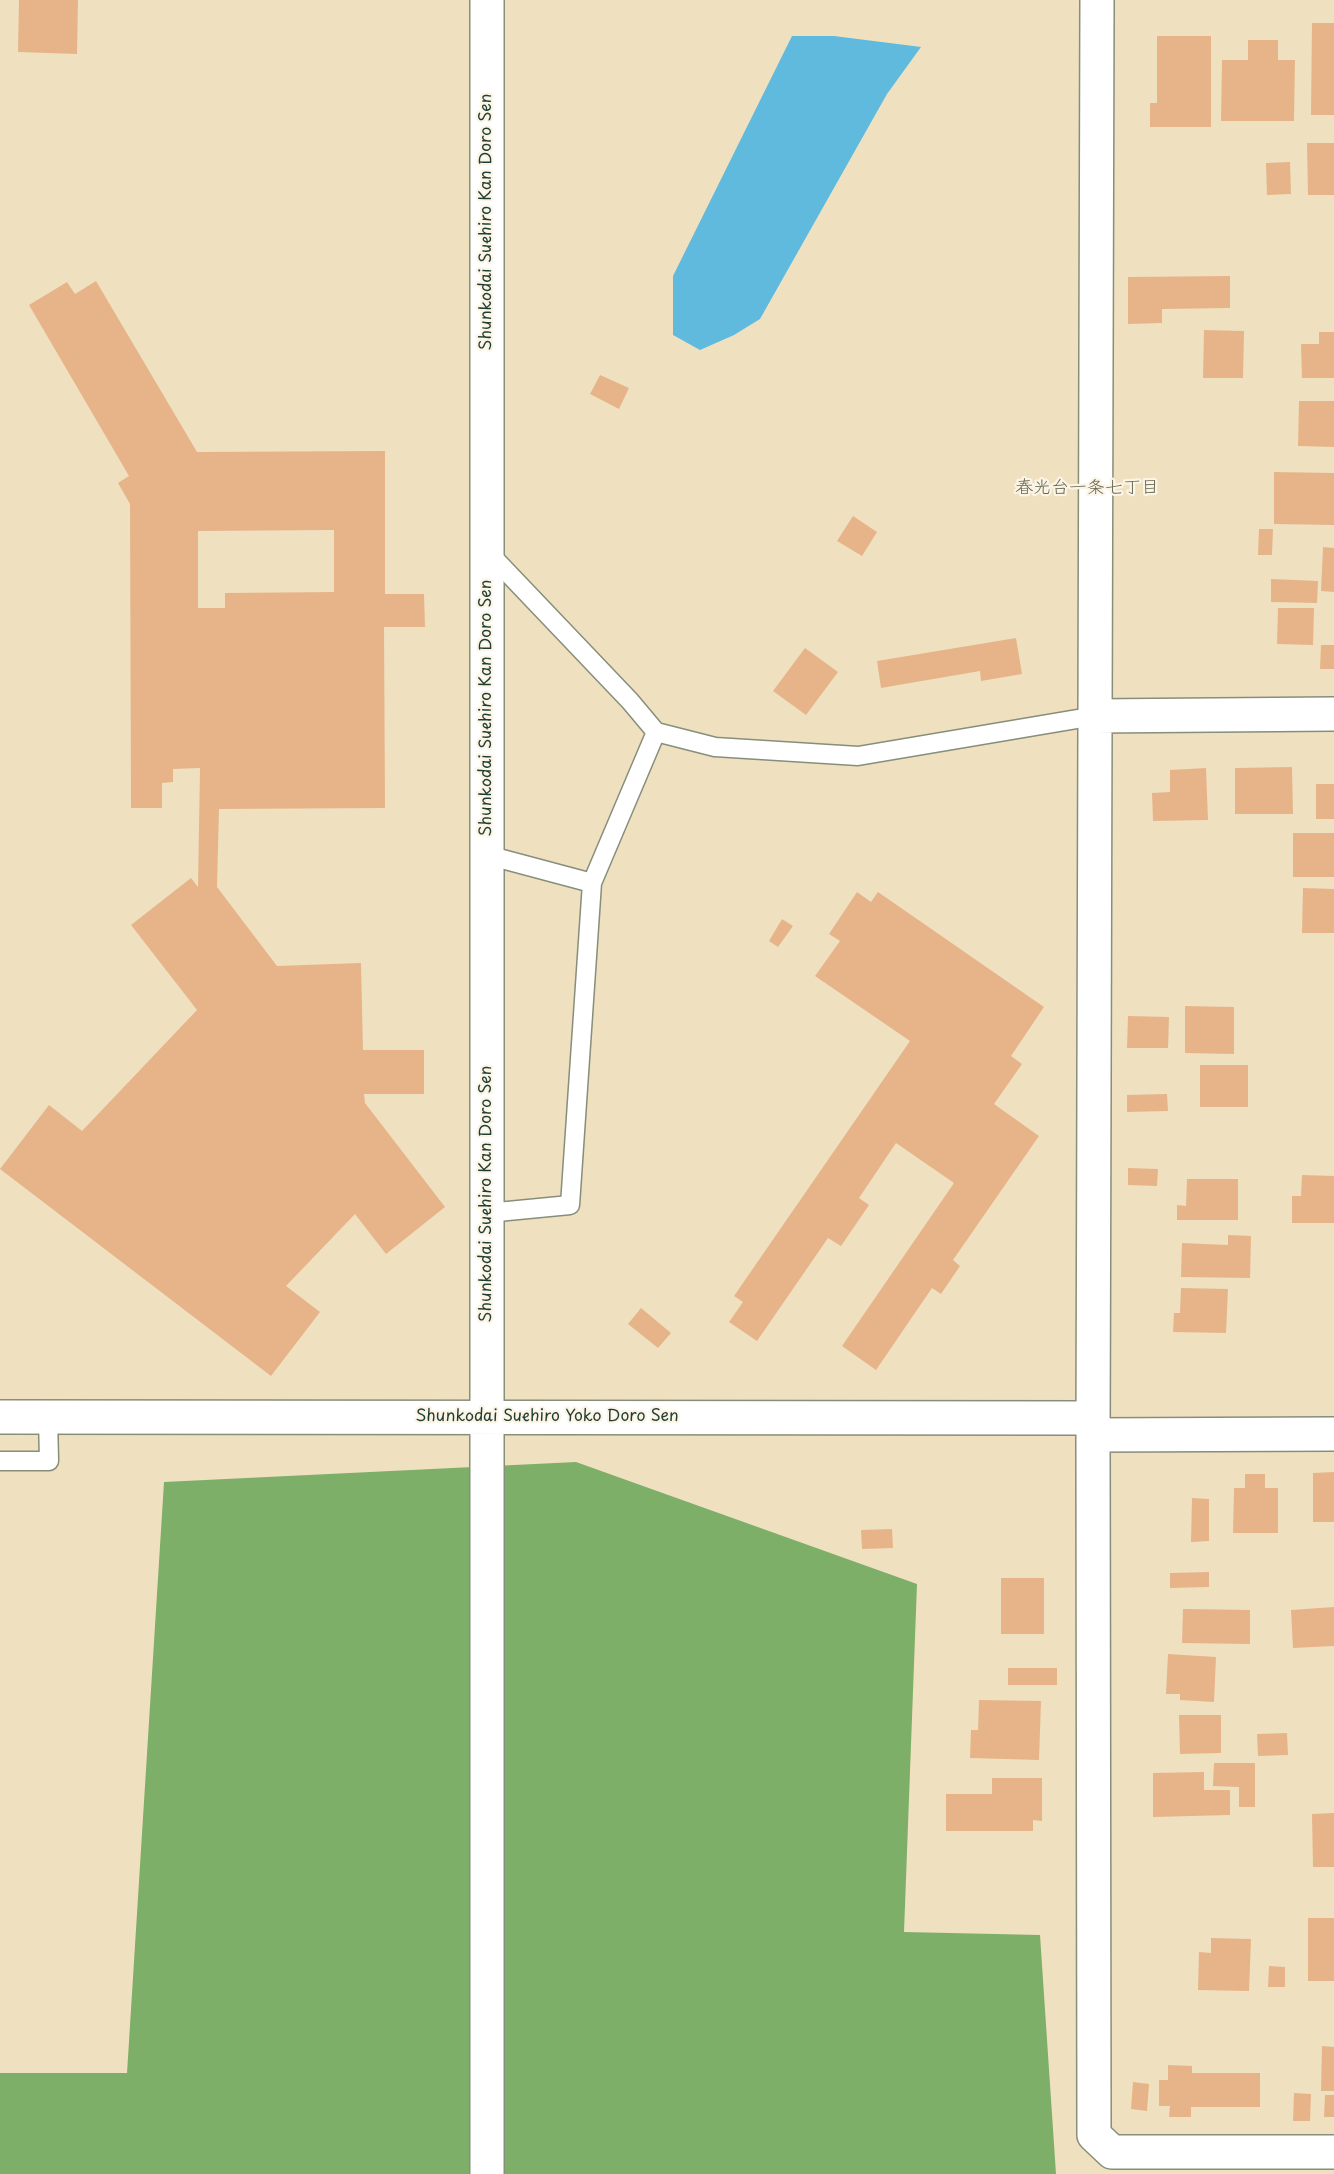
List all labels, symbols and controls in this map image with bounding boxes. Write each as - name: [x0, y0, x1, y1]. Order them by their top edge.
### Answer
- street label: Shunkodai Suehiro Kan Doro Sen: [477, 94, 497, 350]
- district label: 春光台一条七丁目: [1015, 477, 1159, 499]
- street label: Shunkodai Suehiro Kan Doro Sen: [477, 580, 497, 836]
- street label: Shunkodai Suehiro Kan Doro Sen: [477, 1066, 497, 1322]
- street label: Shunkodai Suehiro Yoko Doro Sen: [415, 1407, 679, 1427]

